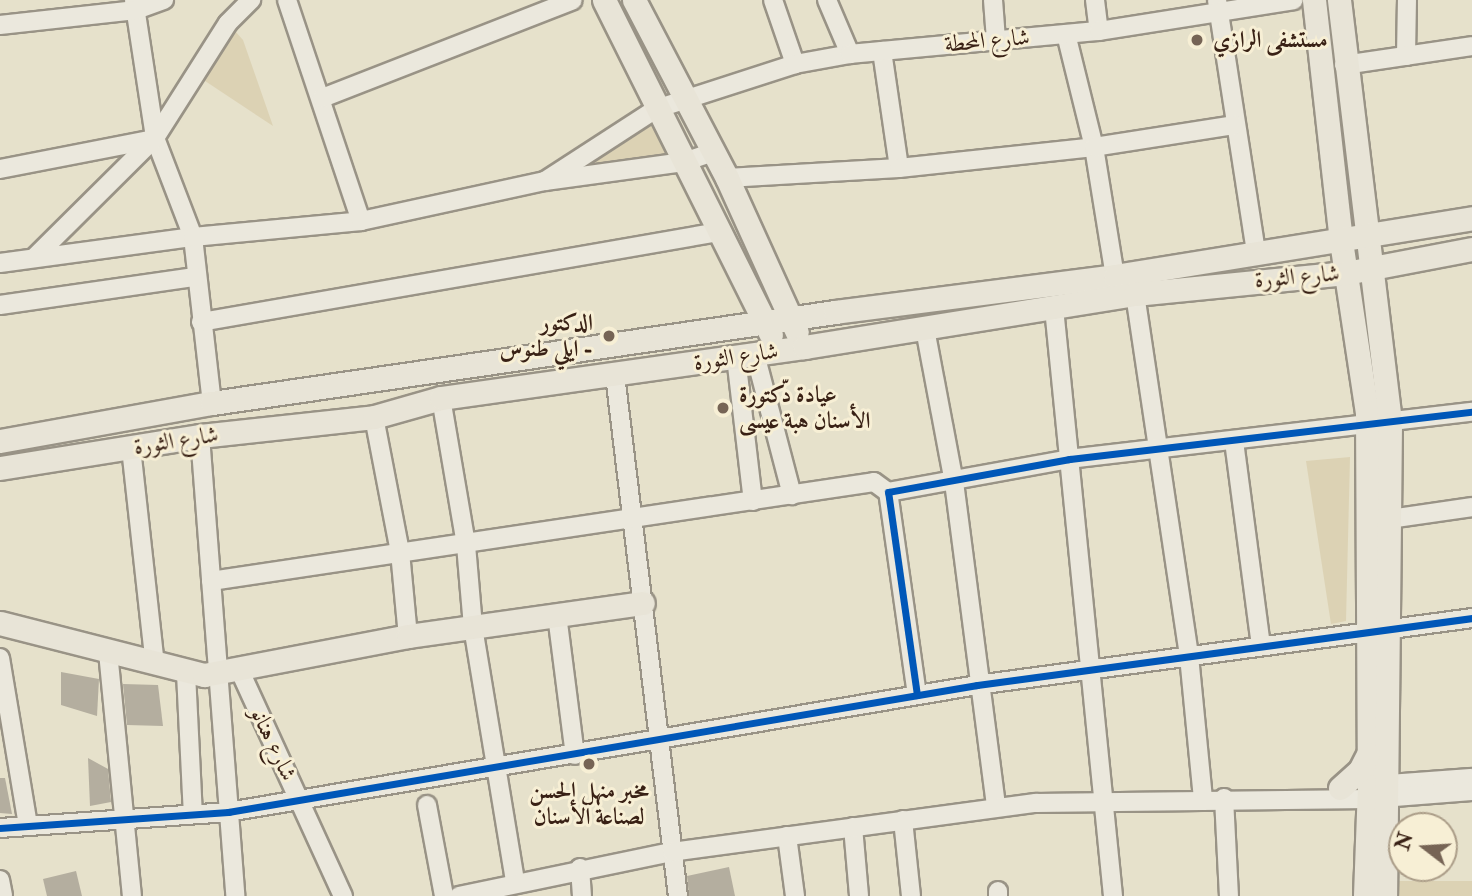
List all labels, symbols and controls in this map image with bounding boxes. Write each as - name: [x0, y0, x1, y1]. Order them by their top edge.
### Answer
- street label: شارع المحطة: [943, 24, 1031, 58]
- place label: مستشفى الرازي: [1213, 26, 1328, 54]
- marker: مستشفى الرازي: [1187, 30, 1207, 50]
- street label: شارع الثورة: [1253, 260, 1341, 294]
- place label: الدكتور ايلي طنوس -: [500, 309, 593, 363]
- marker: الدكتور ايلي طنوس -: [599, 326, 619, 346]
- street label: شارع الثورة: [692, 337, 780, 377]
- place label: عيادة دّكتورة الأسنان هبة عيسى: [739, 381, 870, 435]
- marker: عيادة دّكتورة الأسنان هبة عيسى: [713, 398, 733, 418]
- street label: شارع الثورة: [132, 421, 220, 461]
- street label: شارع هنانو: [244, 703, 302, 785]
- marker: مخبر منهل الحسن لصناعة الأسنان: [579, 754, 599, 774]
- place label: مخبر منهل الحسن لصناعة الأسنان: [529, 777, 649, 831]
- north arrow: [1388, 812, 1458, 882]
- text: N: [1391, 830, 1419, 853]

